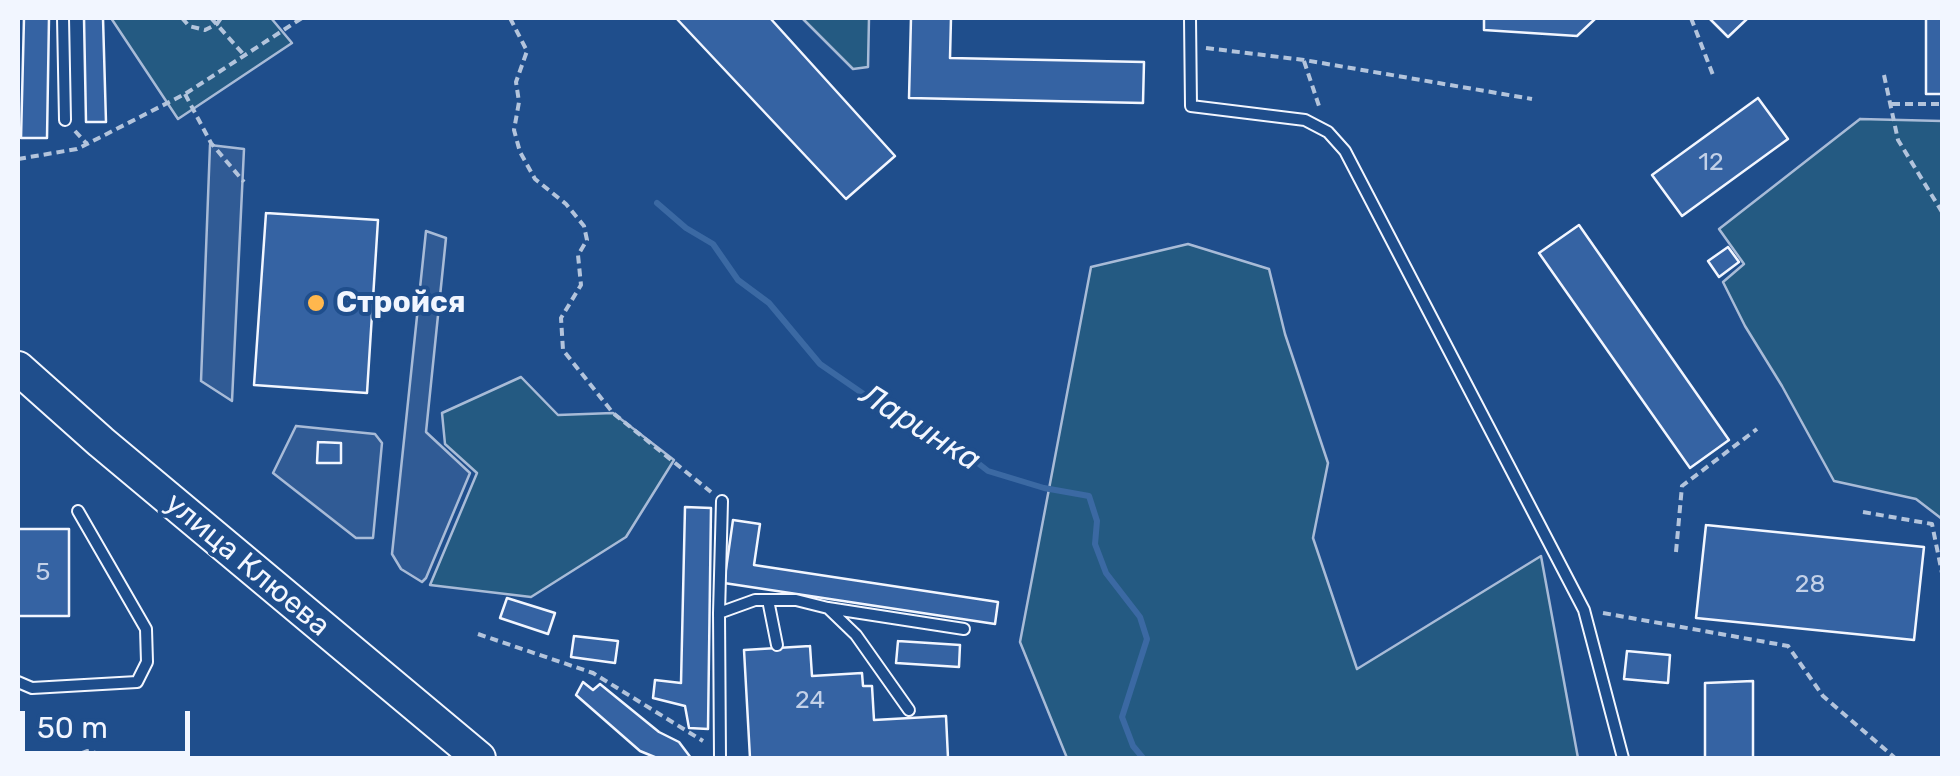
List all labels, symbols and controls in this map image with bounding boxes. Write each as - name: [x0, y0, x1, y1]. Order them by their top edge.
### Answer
- house number: 12: [1698, 148, 1724, 178]
- place label: Стройся: [336, 285, 466, 321]
- marker: Стройся: [305, 292, 327, 314]
- water label: Ларинка: [853, 376, 987, 480]
- street label: улица Клюева: [157, 486, 337, 644]
- house number: 5: [36, 558, 50, 588]
- house number: 28: [1795, 570, 1825, 600]
- house number: 24: [795, 686, 825, 716]
- scale bar: [25, 691, 195, 753]
- text: 50 m: [37, 710, 108, 746]

